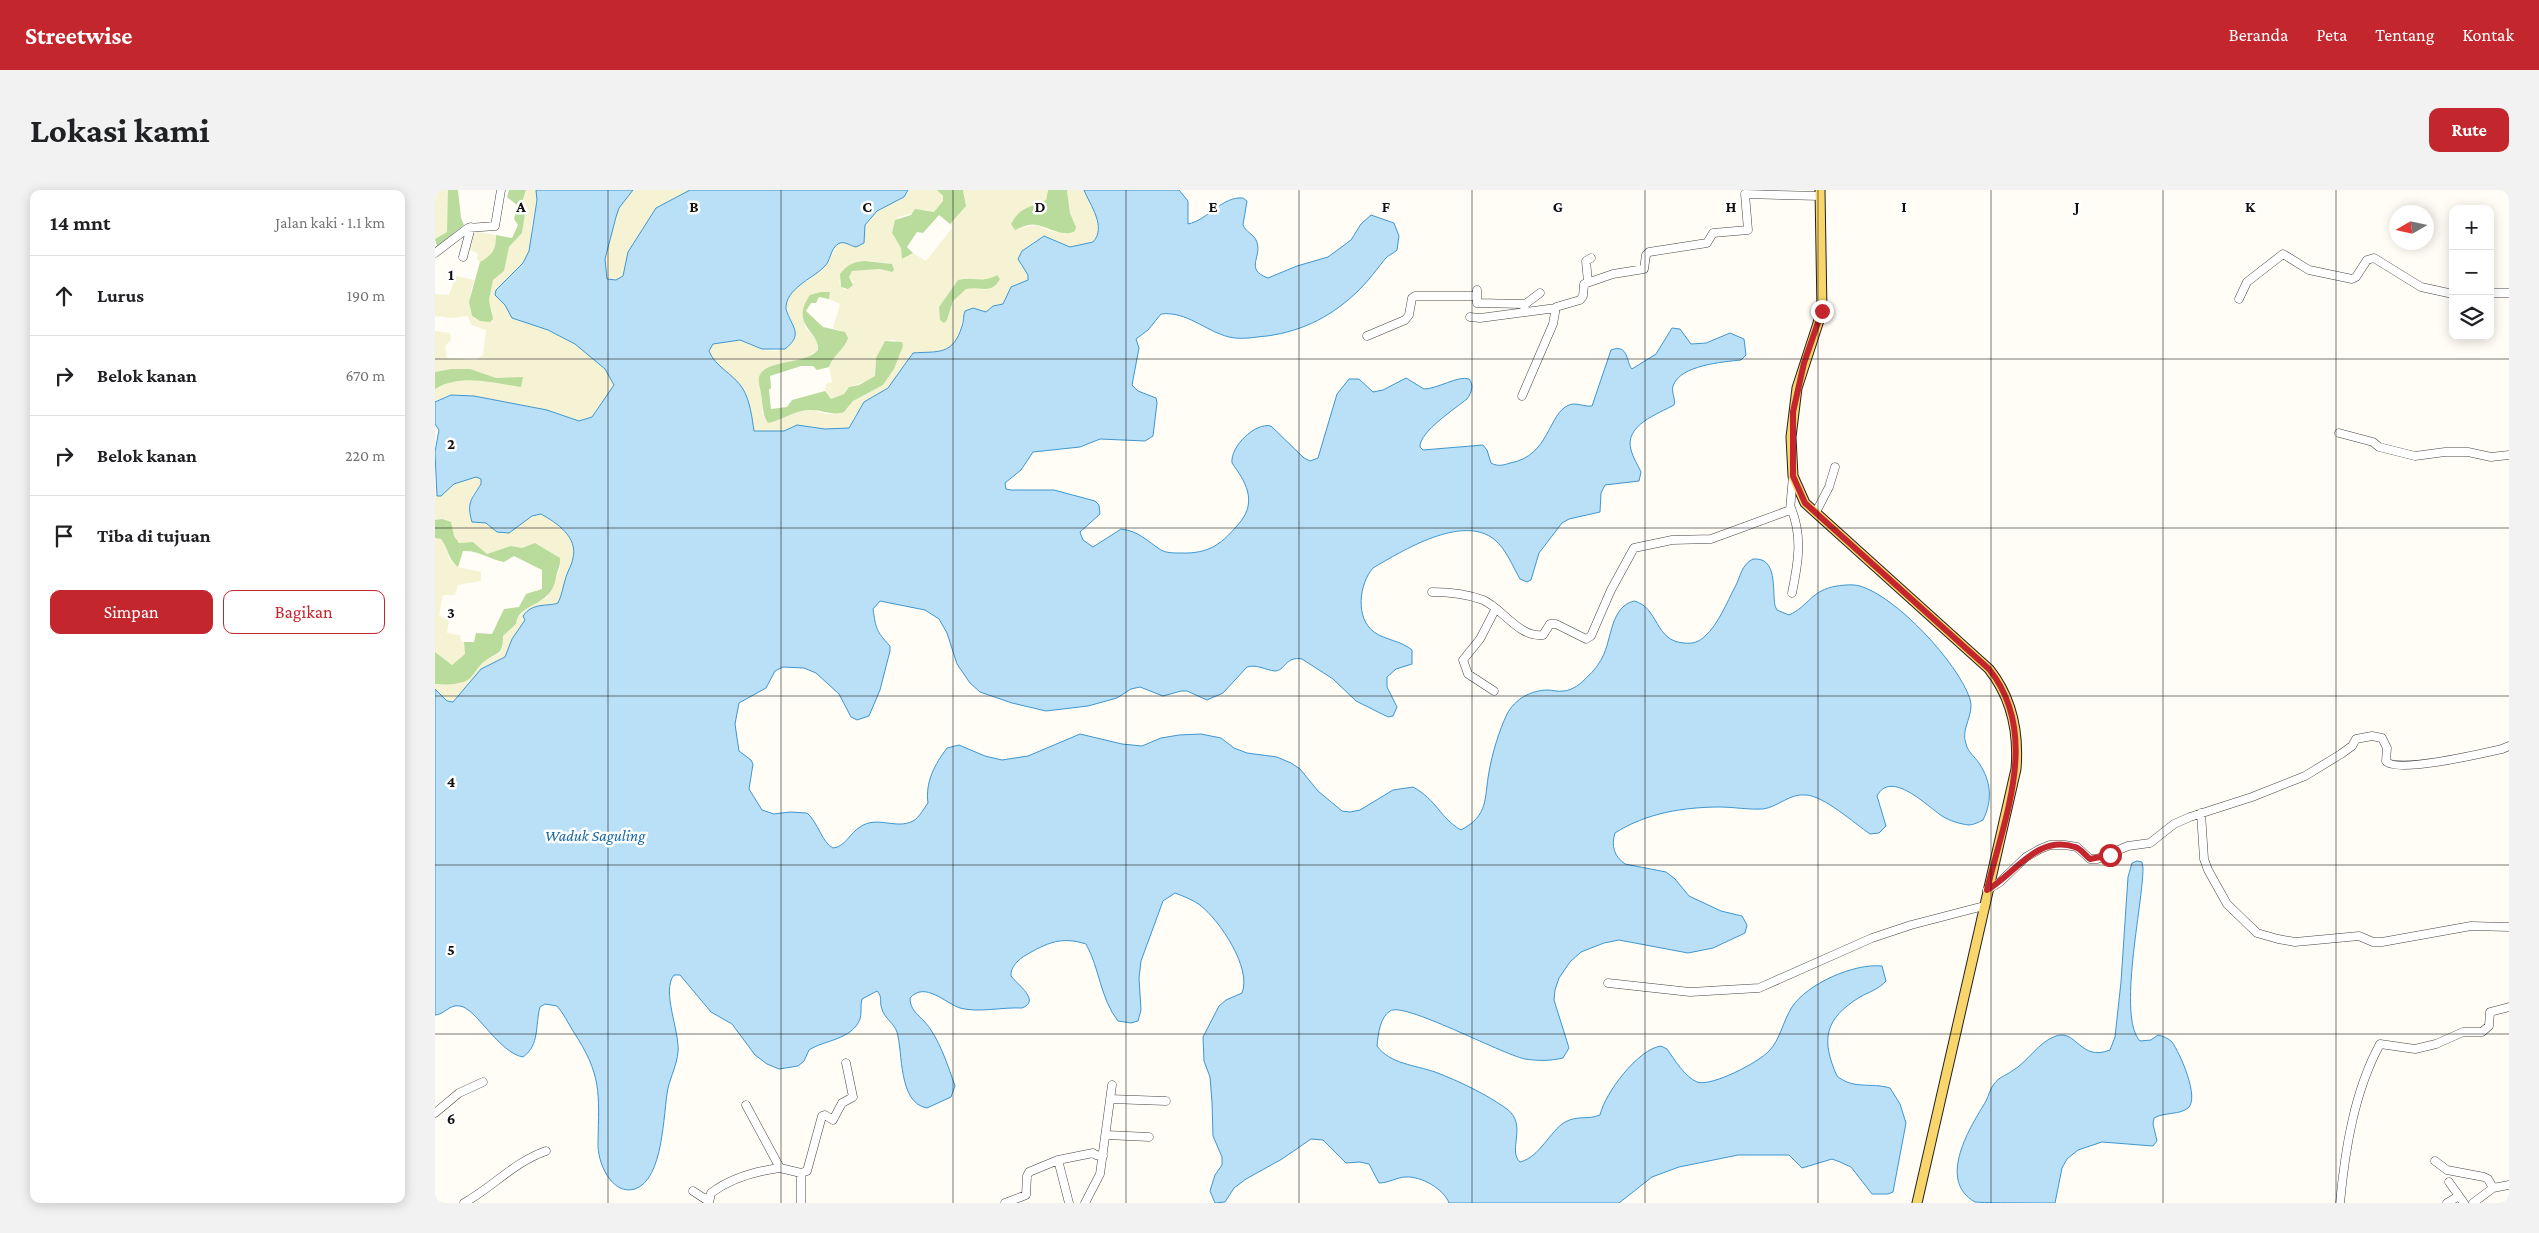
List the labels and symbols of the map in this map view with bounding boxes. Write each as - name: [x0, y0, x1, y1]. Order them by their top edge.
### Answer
- text: A: [515, 198, 526, 215]
- text: B: [689, 198, 699, 215]
- text: C: [862, 198, 872, 215]
- text: D: [1034, 198, 1046, 215]
- text: E: [1208, 198, 1218, 215]
- text: F: [1382, 198, 1391, 215]
- text: G: [1553, 198, 1563, 215]
- text: H: [1726, 198, 1737, 215]
- text: I: [1901, 198, 1907, 215]
- text: J: [2072, 198, 2080, 215]
- text: K: [2245, 198, 2256, 215]
- north arrow: [2389, 205, 2434, 250]
- text: 1: [448, 266, 454, 283]
- route end: [1811, 300, 1834, 323]
- text: 2: [447, 435, 455, 452]
- text: 3: [447, 604, 455, 621]
- text: 4: [447, 773, 456, 790]
- water label: Waduk Saguling: [545, 827, 646, 845]
- route start: [2099, 844, 2122, 867]
- text: 5: [447, 941, 455, 958]
- text: 6: [447, 1110, 455, 1127]

